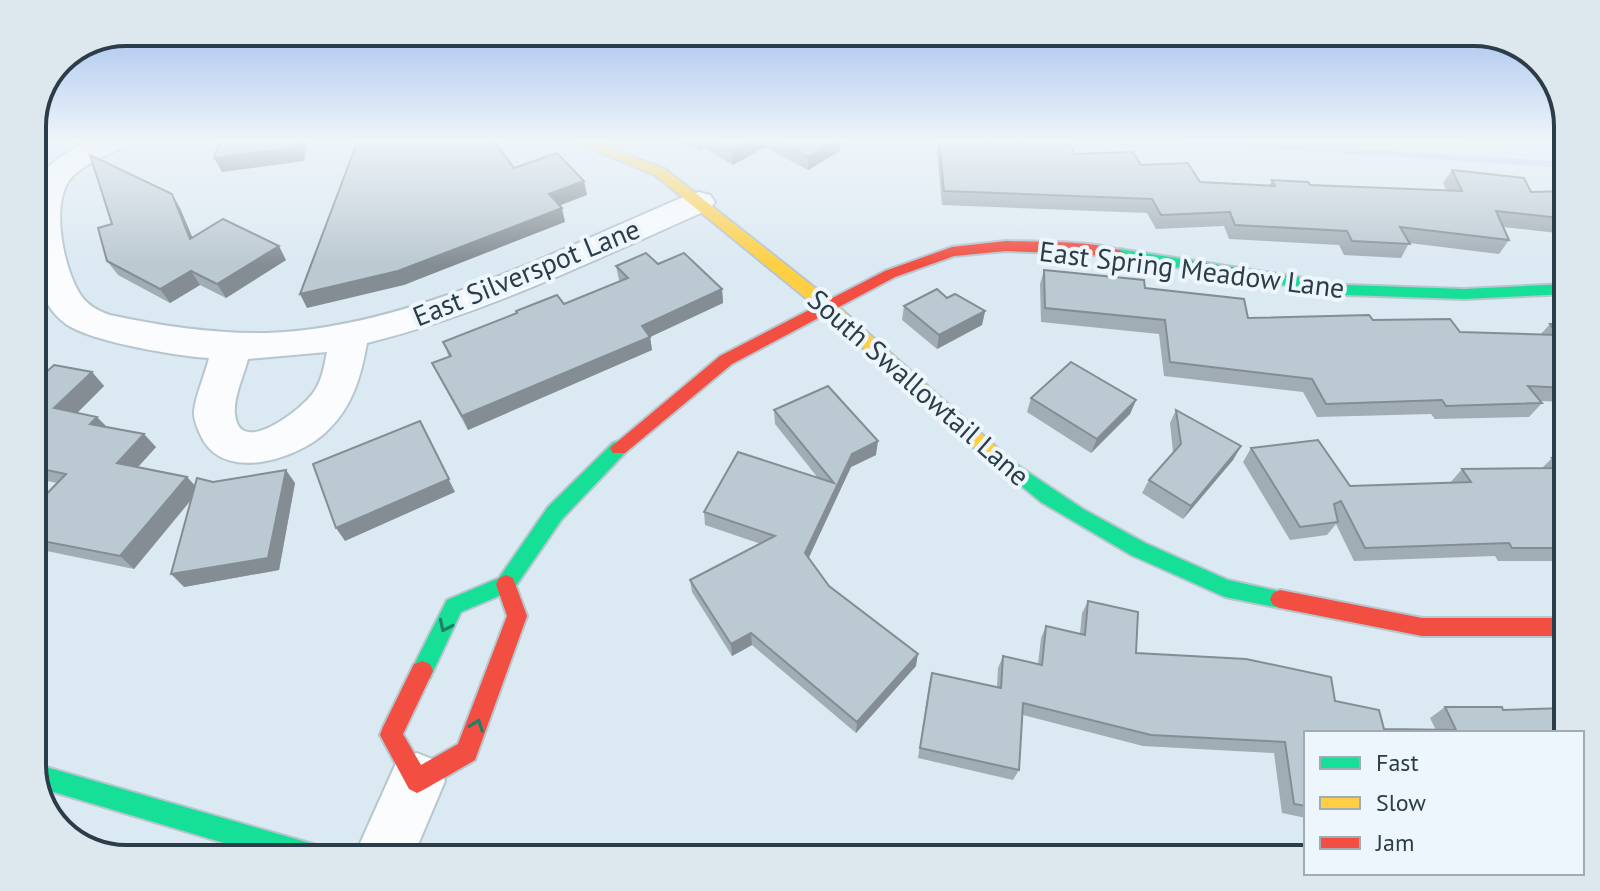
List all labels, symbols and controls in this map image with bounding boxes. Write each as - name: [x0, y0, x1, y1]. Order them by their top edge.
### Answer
- street label: East Silverspot Lane: [407, 210, 645, 334]
- street label: East Spring Meadow Lane: [1037, 232, 1347, 306]
- street label: South Swallowtail Lane: [800, 280, 1038, 494]
- one-way arrow: [439, 618, 454, 633]
- one-way arrow: [467, 719, 484, 733]
- legend: [1304, 731, 1584, 875]
- text: Fast: [1376, 747, 1419, 778]
- text: Slow: [1376, 787, 1426, 818]
- text: Jam: [1375, 827, 1414, 858]

